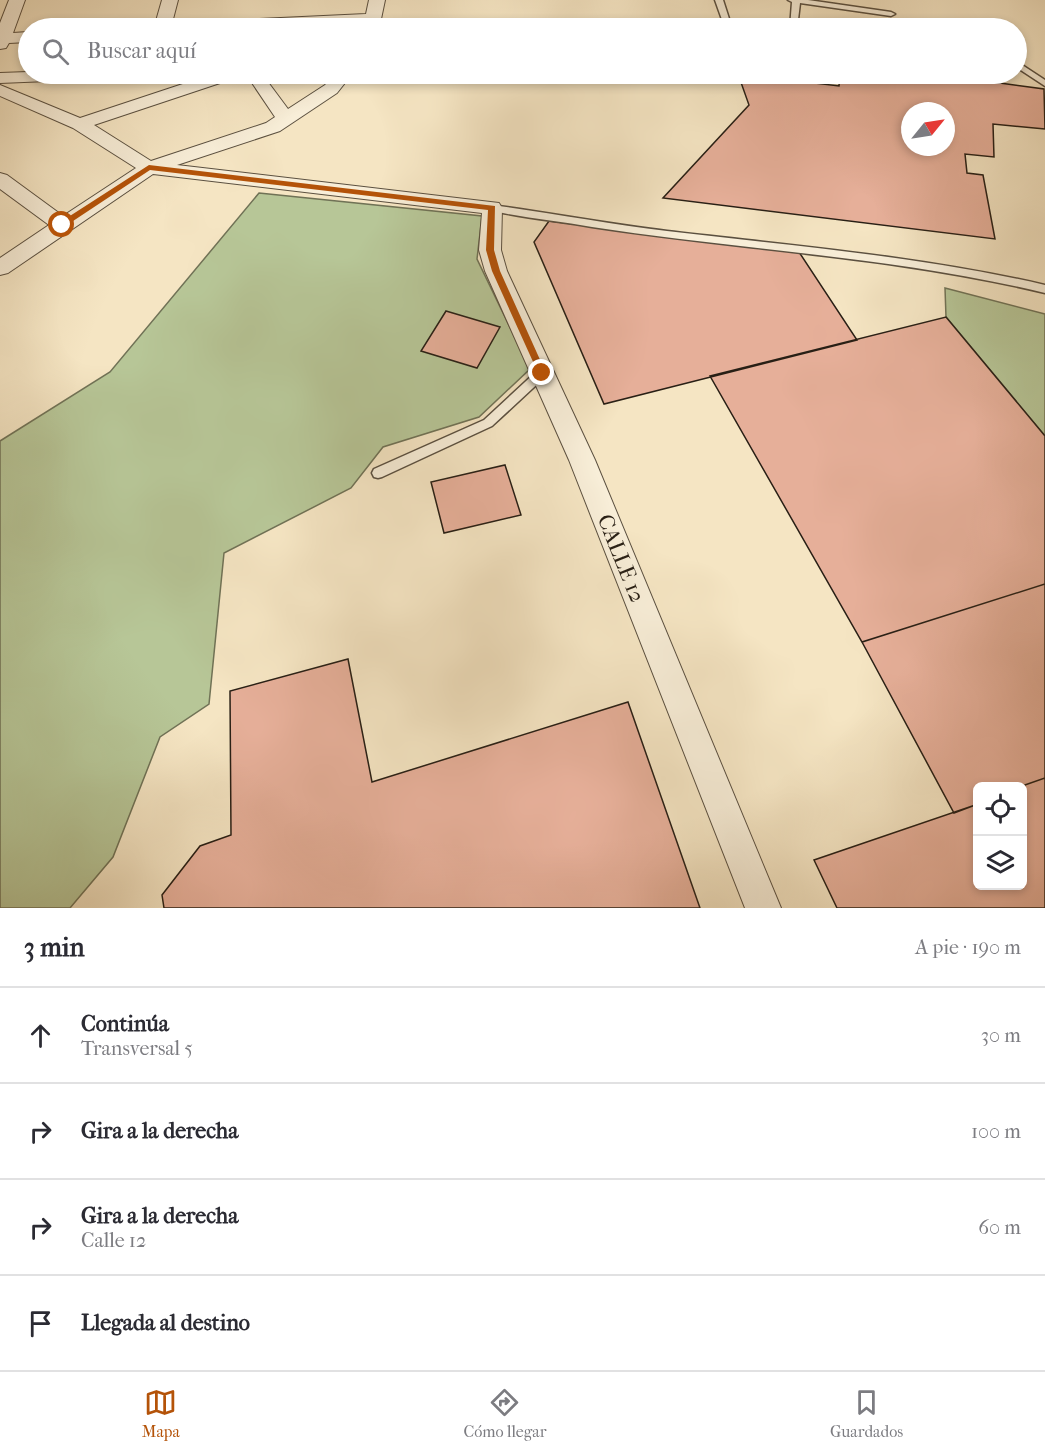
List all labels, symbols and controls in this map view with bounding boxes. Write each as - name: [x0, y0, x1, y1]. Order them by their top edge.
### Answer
- search box: [18, 18, 1027, 84]
- icon: search: [39, 35, 72, 68]
- text: Buscar aquí: [87, 38, 196, 64]
- north arrow: [901, 102, 955, 156]
- route start: [48, 211, 74, 237]
- route end: [528, 359, 554, 385]
- street label: CALLE 12: [592, 510, 651, 606]
- map controls: [973, 782, 1027, 890]
- button: locate: [973, 782, 1027, 836]
- button: layers: [973, 836, 1027, 890]
- text: 3 min: [24, 932, 85, 963]
- text: A pie · 190 m: [915, 936, 1021, 959]
- text: Continúa: [81, 1011, 169, 1037]
- icon: ahead: [24, 1019, 57, 1052]
- text: 30 m: [981, 1024, 1021, 1047]
- text: Transversal 5: [81, 1037, 193, 1060]
- icon: right: [24, 1115, 57, 1148]
- text: Gira a la derecha: [81, 1118, 238, 1144]
- text: 100 m: [971, 1120, 1021, 1143]
- text: Gira a la derecha: [81, 1203, 238, 1229]
- icon: right: [24, 1211, 57, 1244]
- text: 60 m: [978, 1216, 1021, 1239]
- text: Calle 12: [81, 1229, 146, 1252]
- icon: arrive: [24, 1307, 57, 1340]
- text: Llegada al destino: [81, 1310, 250, 1336]
- tab: Mapa: [142, 1386, 180, 1441]
- tab: Cómo llegar: [463, 1386, 546, 1441]
- tab: Guardados: [830, 1386, 903, 1441]

